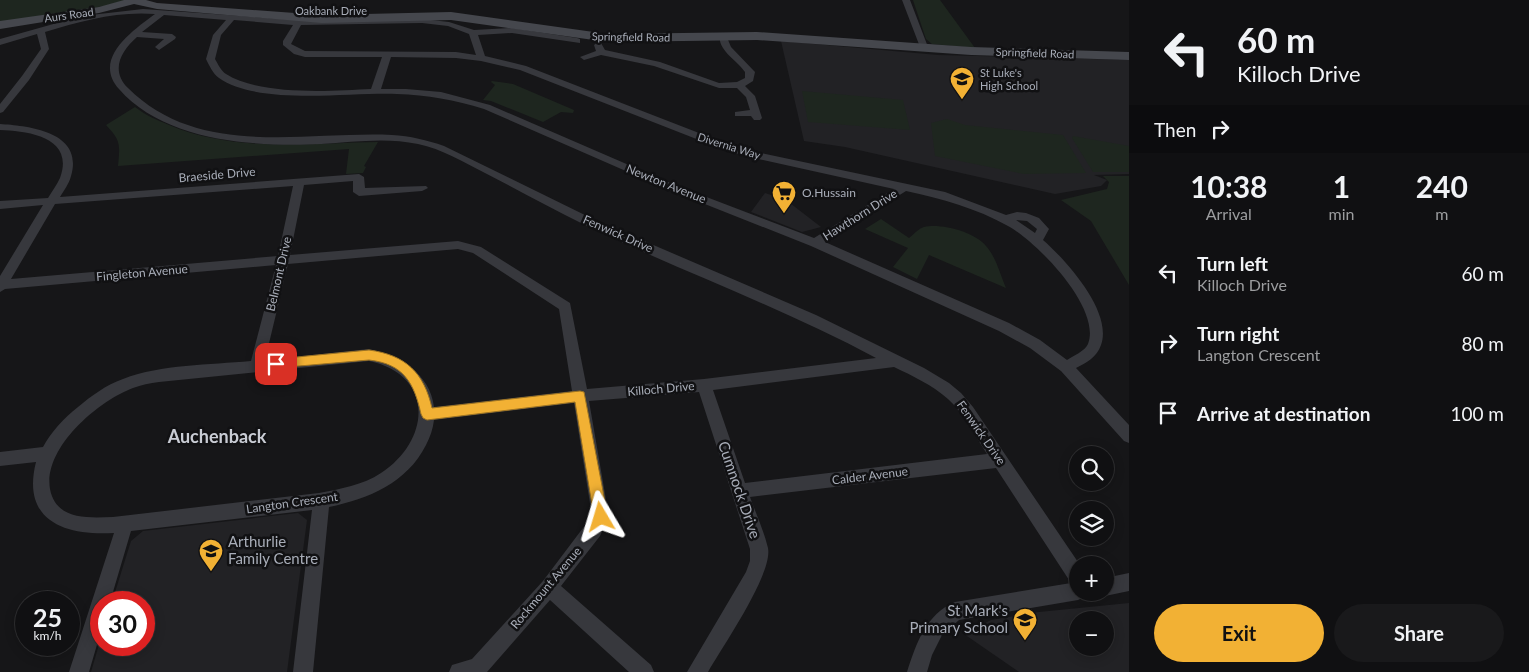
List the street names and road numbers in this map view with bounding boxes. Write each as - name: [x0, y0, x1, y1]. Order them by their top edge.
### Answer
- street label: Oakbank Drive: [295, 4, 367, 17]
- street label: Aurs Road: [44, 5, 94, 24]
- street label: Springfield Road: [592, 29, 670, 44]
- street label: Springfield Road: [996, 45, 1075, 60]
- street label: Divernia Way: [696, 130, 762, 161]
- street label: Newton Avenue: [624, 161, 708, 206]
- street label: Braeside Drive: [178, 164, 256, 185]
- street label: Hawthorn Drive: [820, 186, 900, 243]
- street label: Fenwick Drive: [581, 211, 656, 256]
- street label: Belmont Drive: [263, 235, 294, 313]
- street label: Fingleton Avenue: [96, 261, 188, 284]
- street label: Killoch Drive: [627, 378, 695, 399]
- street label: Fenwick Drive: [954, 398, 1009, 468]
- street label: Cumnock Drive: [715, 439, 765, 541]
- street label: Calder Avenue: [831, 463, 909, 488]
- street label: Langton Crescent: [245, 489, 339, 516]
- street label: Rockmount Avenue: [507, 544, 584, 632]

